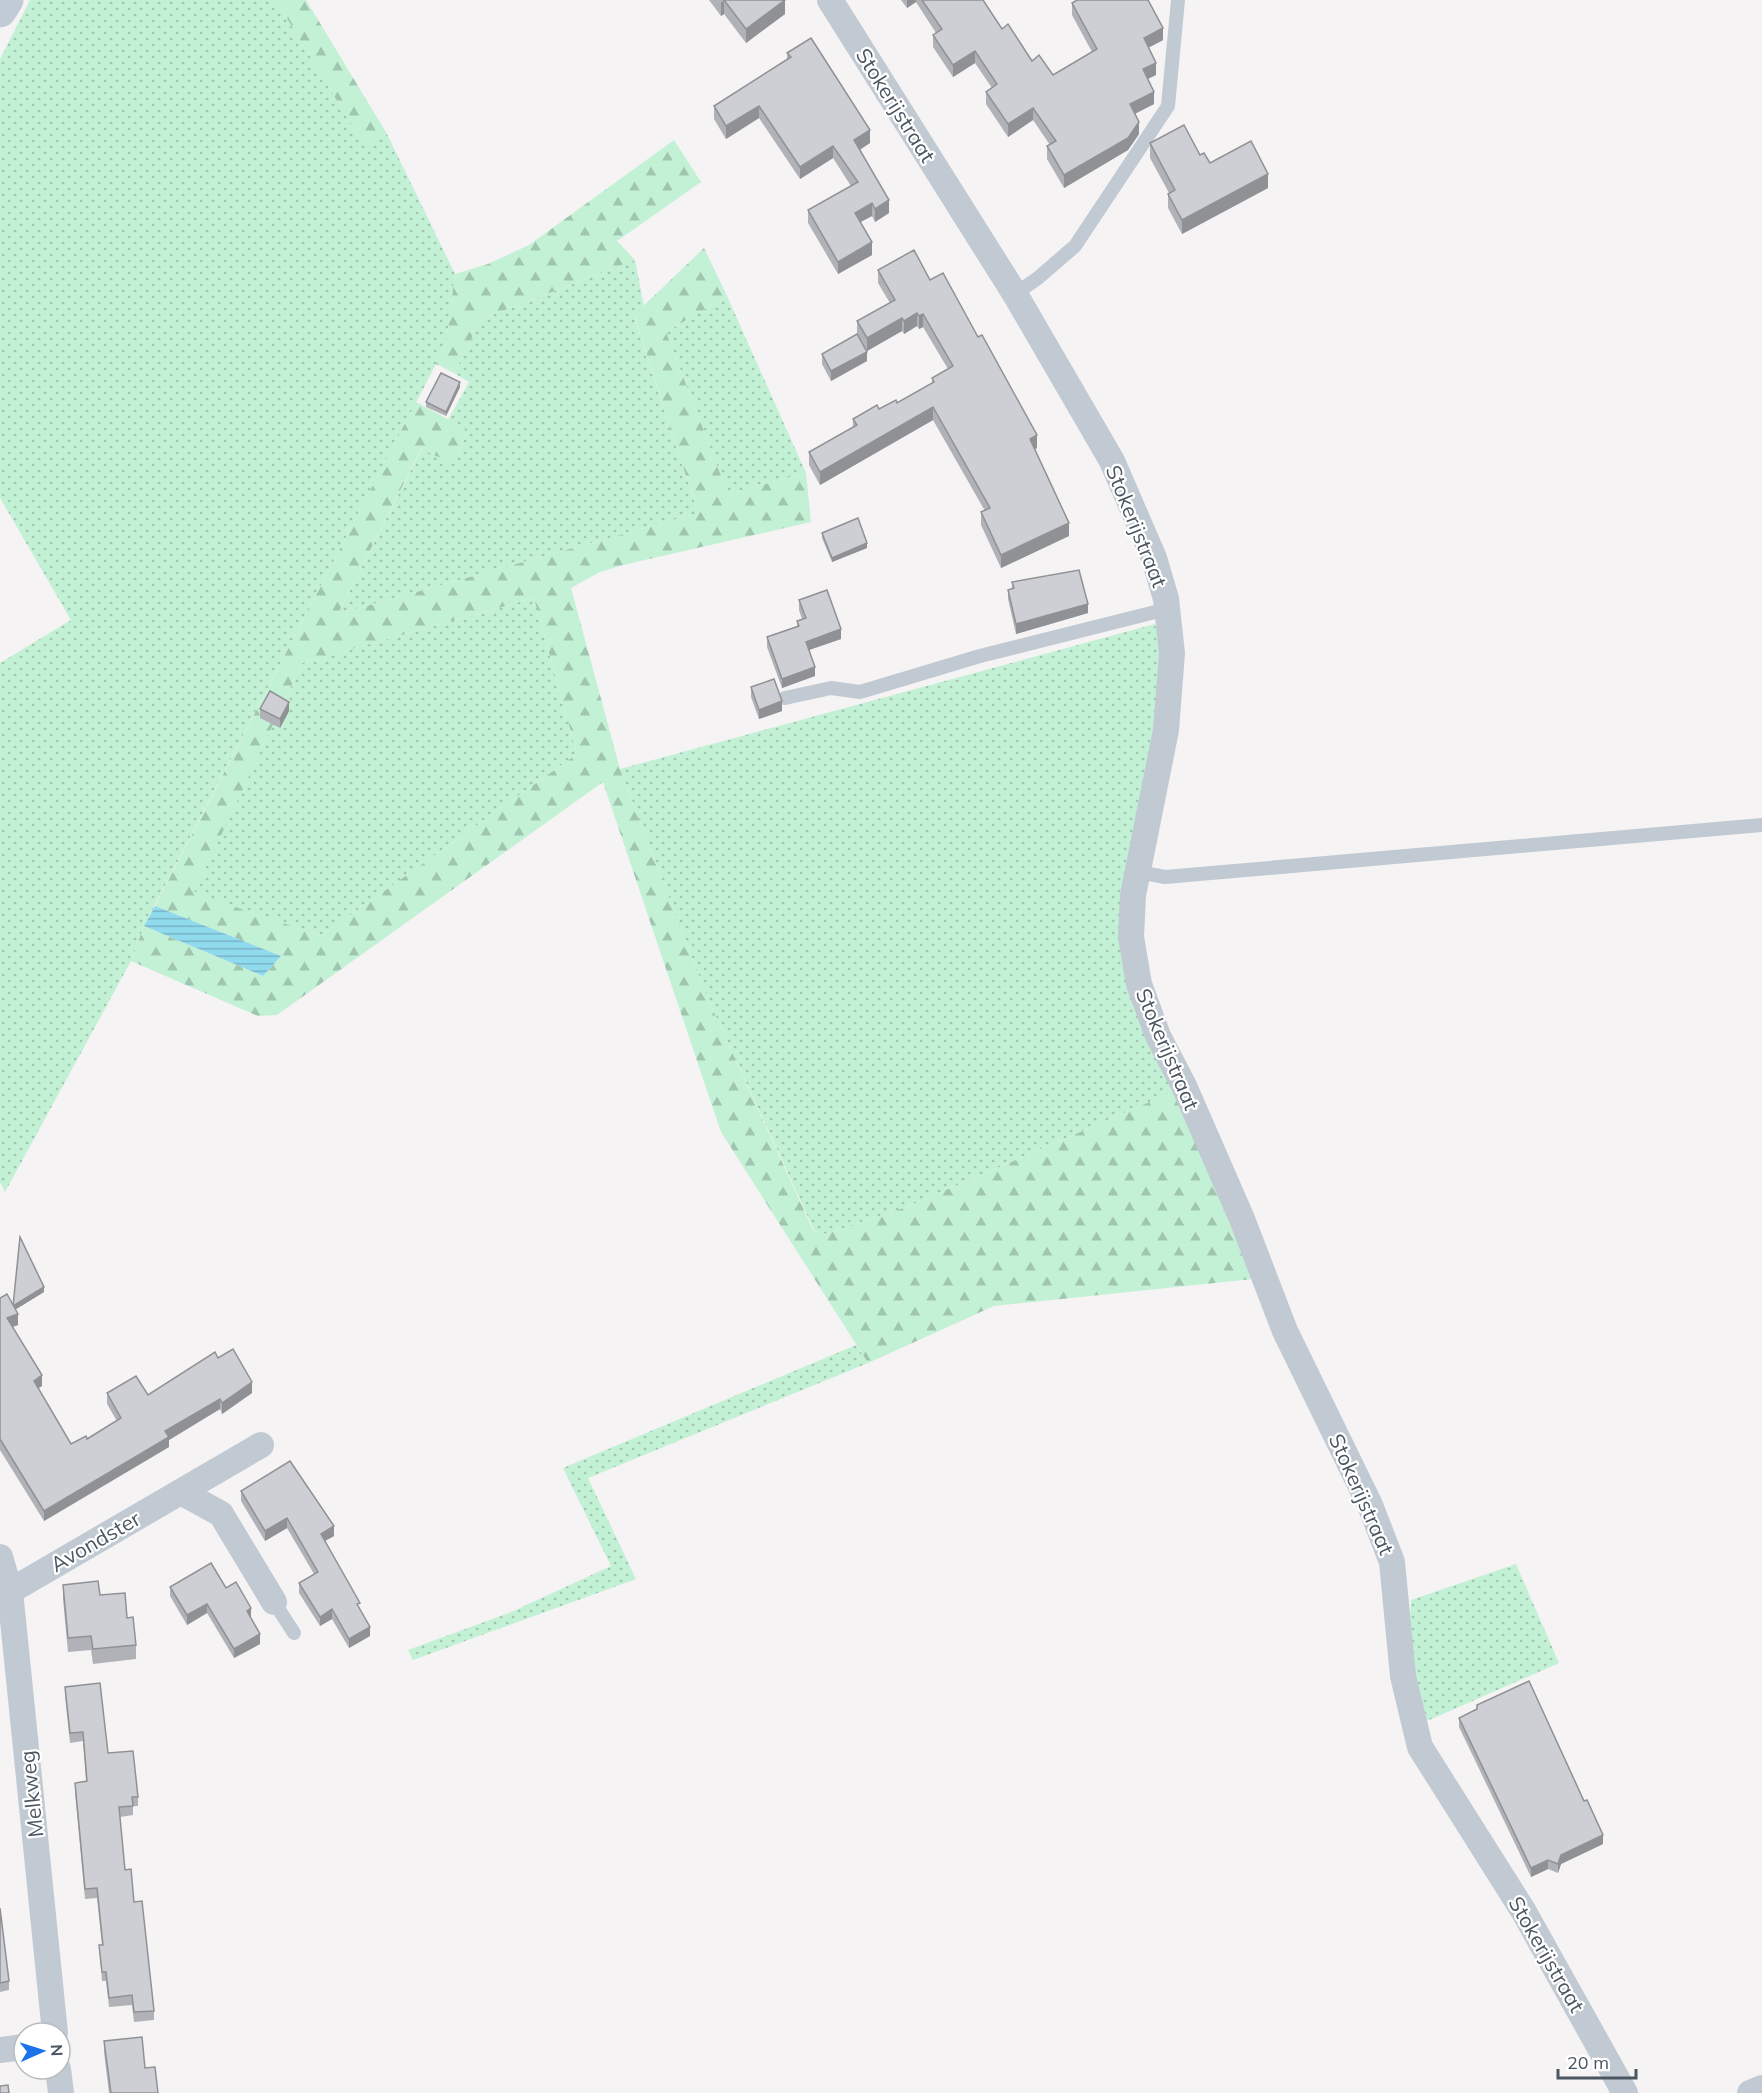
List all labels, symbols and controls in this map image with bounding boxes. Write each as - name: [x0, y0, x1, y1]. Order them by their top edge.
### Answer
- street label: Stokerijstraat: [851, 43, 941, 167]
- street label: Stokerijstraat: [1101, 461, 1173, 591]
- street label: Stokerijstraat: [1131, 984, 1205, 1114]
- street label: Stokerijstraat: [1324, 1430, 1400, 1558]
- street label: Avondster: [45, 1505, 145, 1577]
- street label: Melkweg: [14, 1749, 48, 1839]
- street label: Stokerijstraat: [1503, 1891, 1591, 2017]
- north arrow: [12, 2021, 72, 2081]
- scale bar: [1558, 2042, 1636, 2080]
- text: N: [47, 2044, 67, 2057]
- text: 20 m: [1567, 2051, 1609, 2074]

